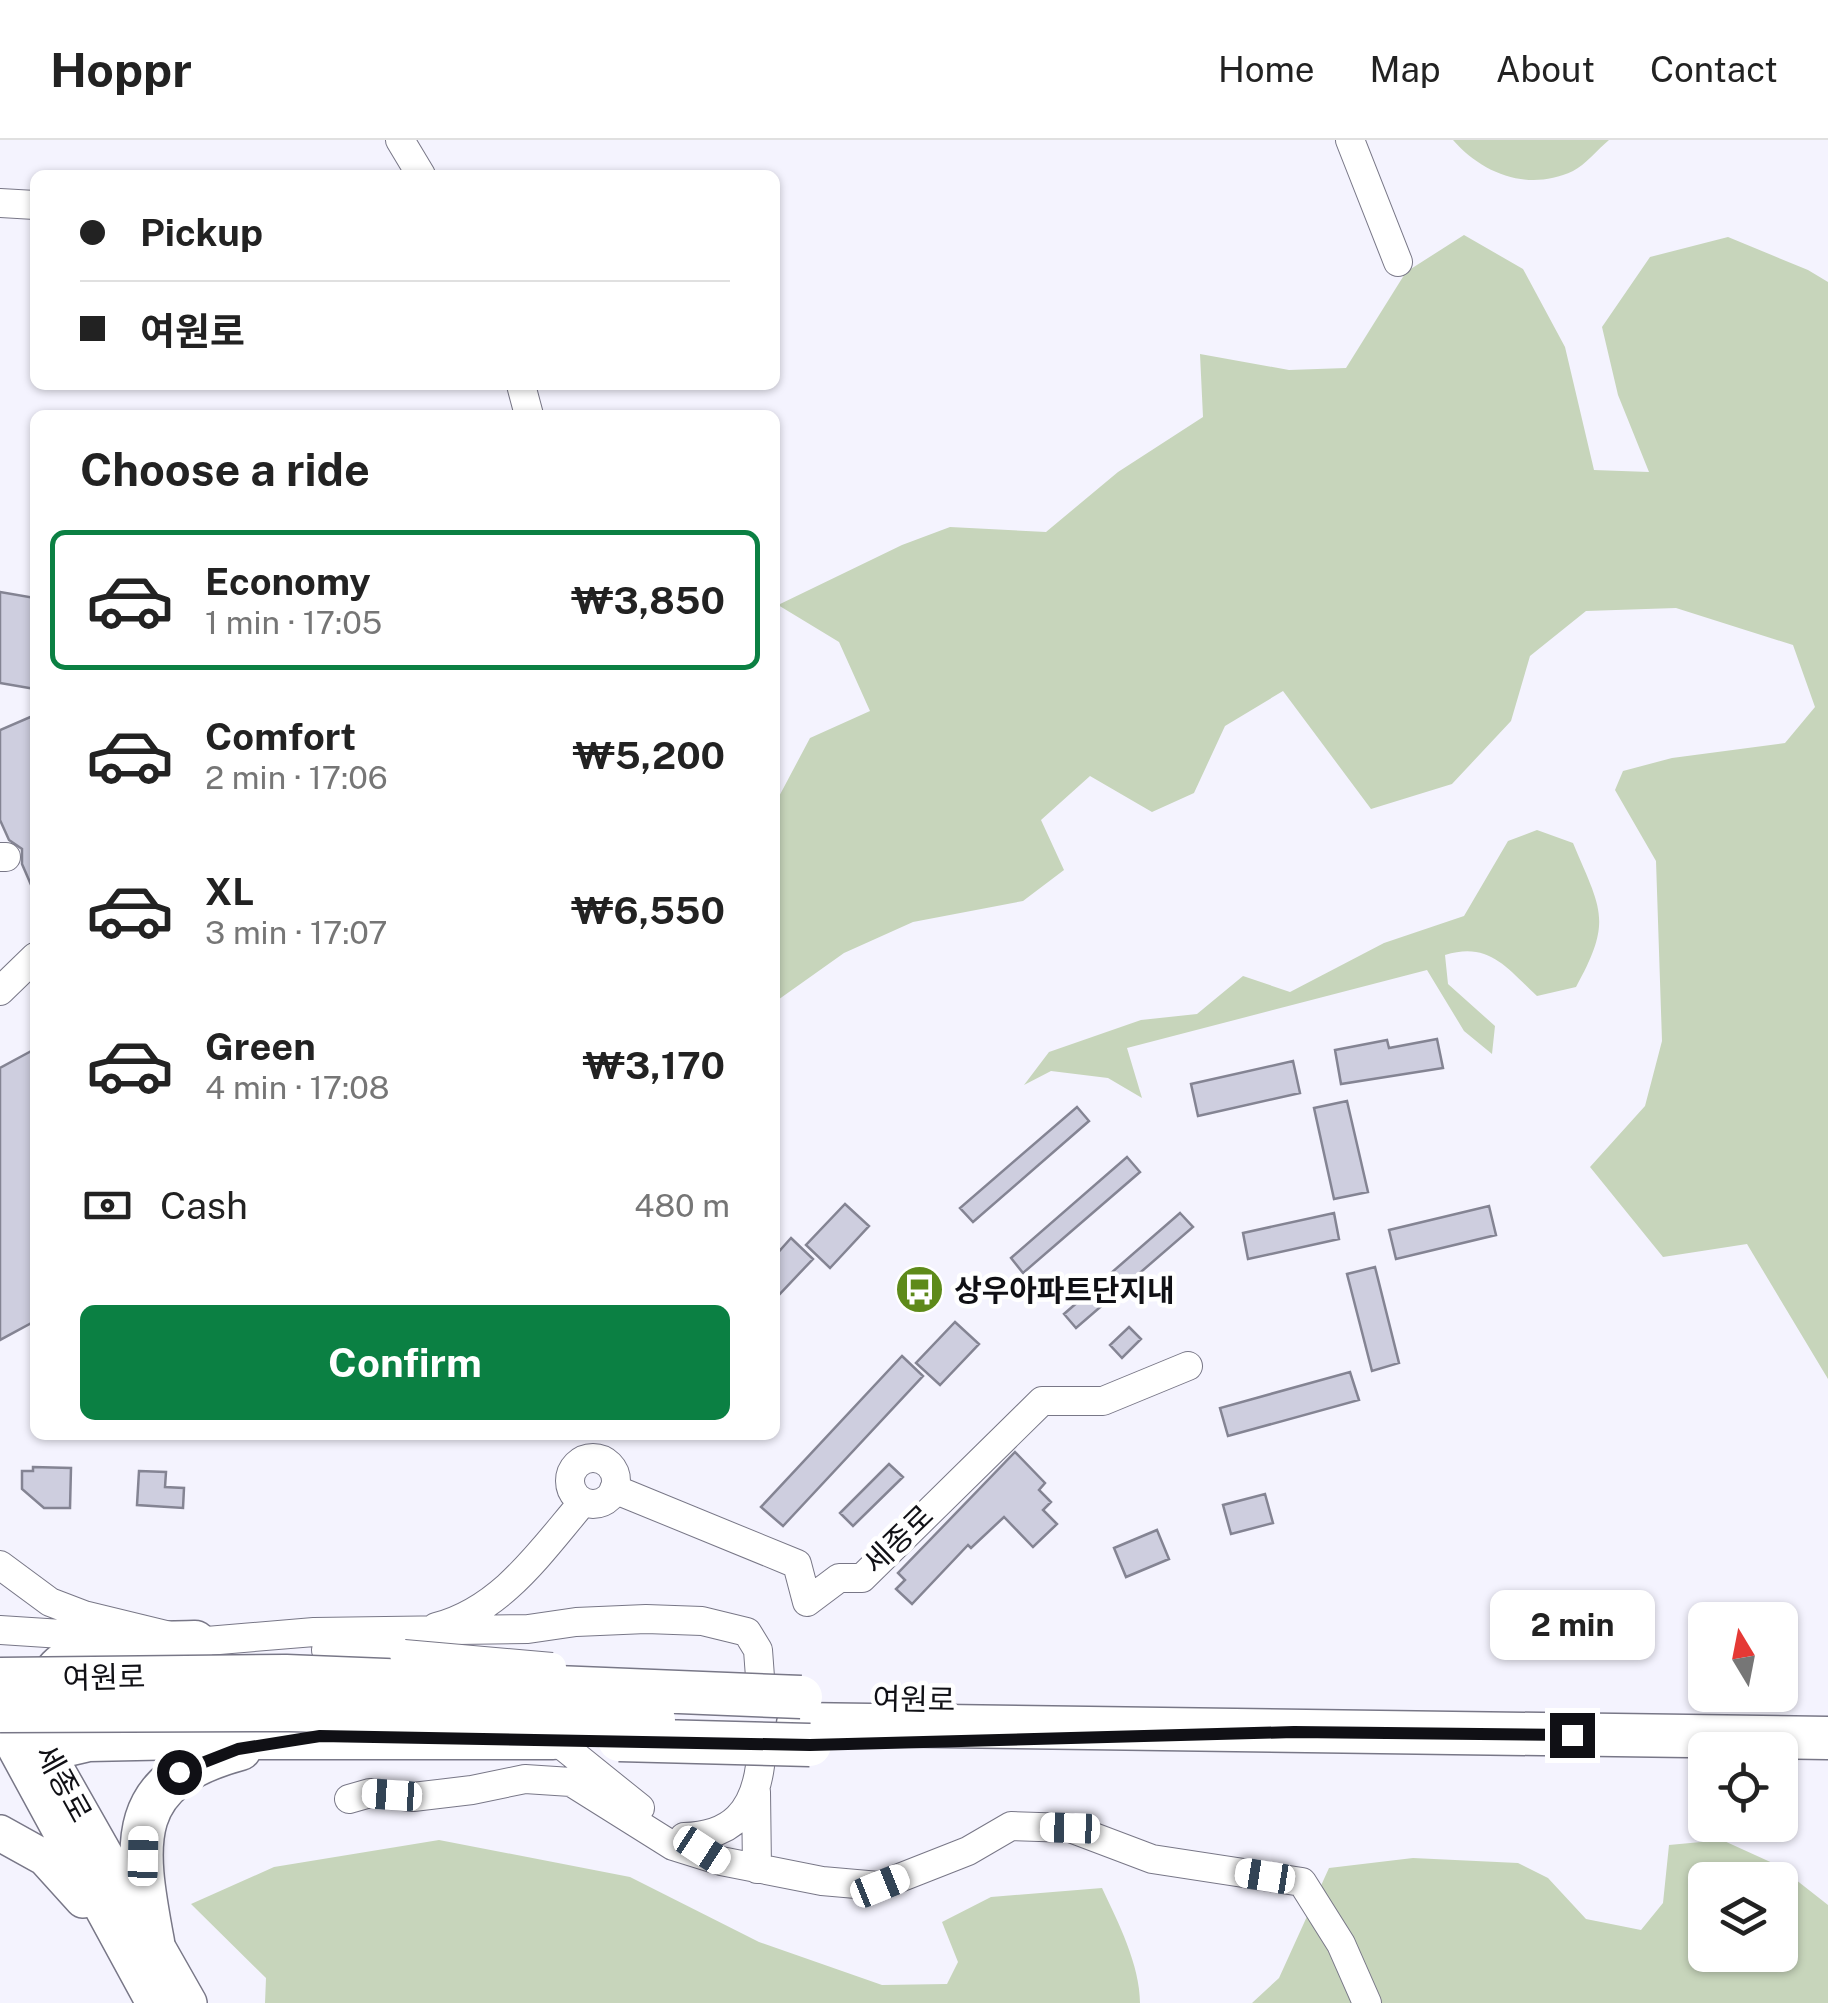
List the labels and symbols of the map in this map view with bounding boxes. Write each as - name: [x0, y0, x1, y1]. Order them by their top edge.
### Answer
- bus stop icon: 상우아파트단지내: [893, 1264, 945, 1316]
- place label: 상우아파트단지내: [954, 1272, 1175, 1308]
- street label: 세종로: [856, 1497, 940, 1581]
- callout: 2 min: [1490, 1590, 1654, 1660]
- north arrow: [1688, 1602, 1798, 1712]
- street label: 여원로: [62, 1658, 146, 1696]
- street label: 여원로: [872, 1680, 956, 1718]
- route end: [1550, 1713, 1595, 1758]
- street label: 세종로: [28, 1738, 100, 1828]
- route start: [157, 1750, 202, 1795]
- car: [361, 1778, 423, 1812]
- car: [1039, 1812, 1101, 1844]
- car: [669, 1821, 735, 1879]
- car: [127, 1826, 159, 1886]
- car: [1233, 1856, 1297, 1896]
- car: [847, 1861, 913, 1911]

